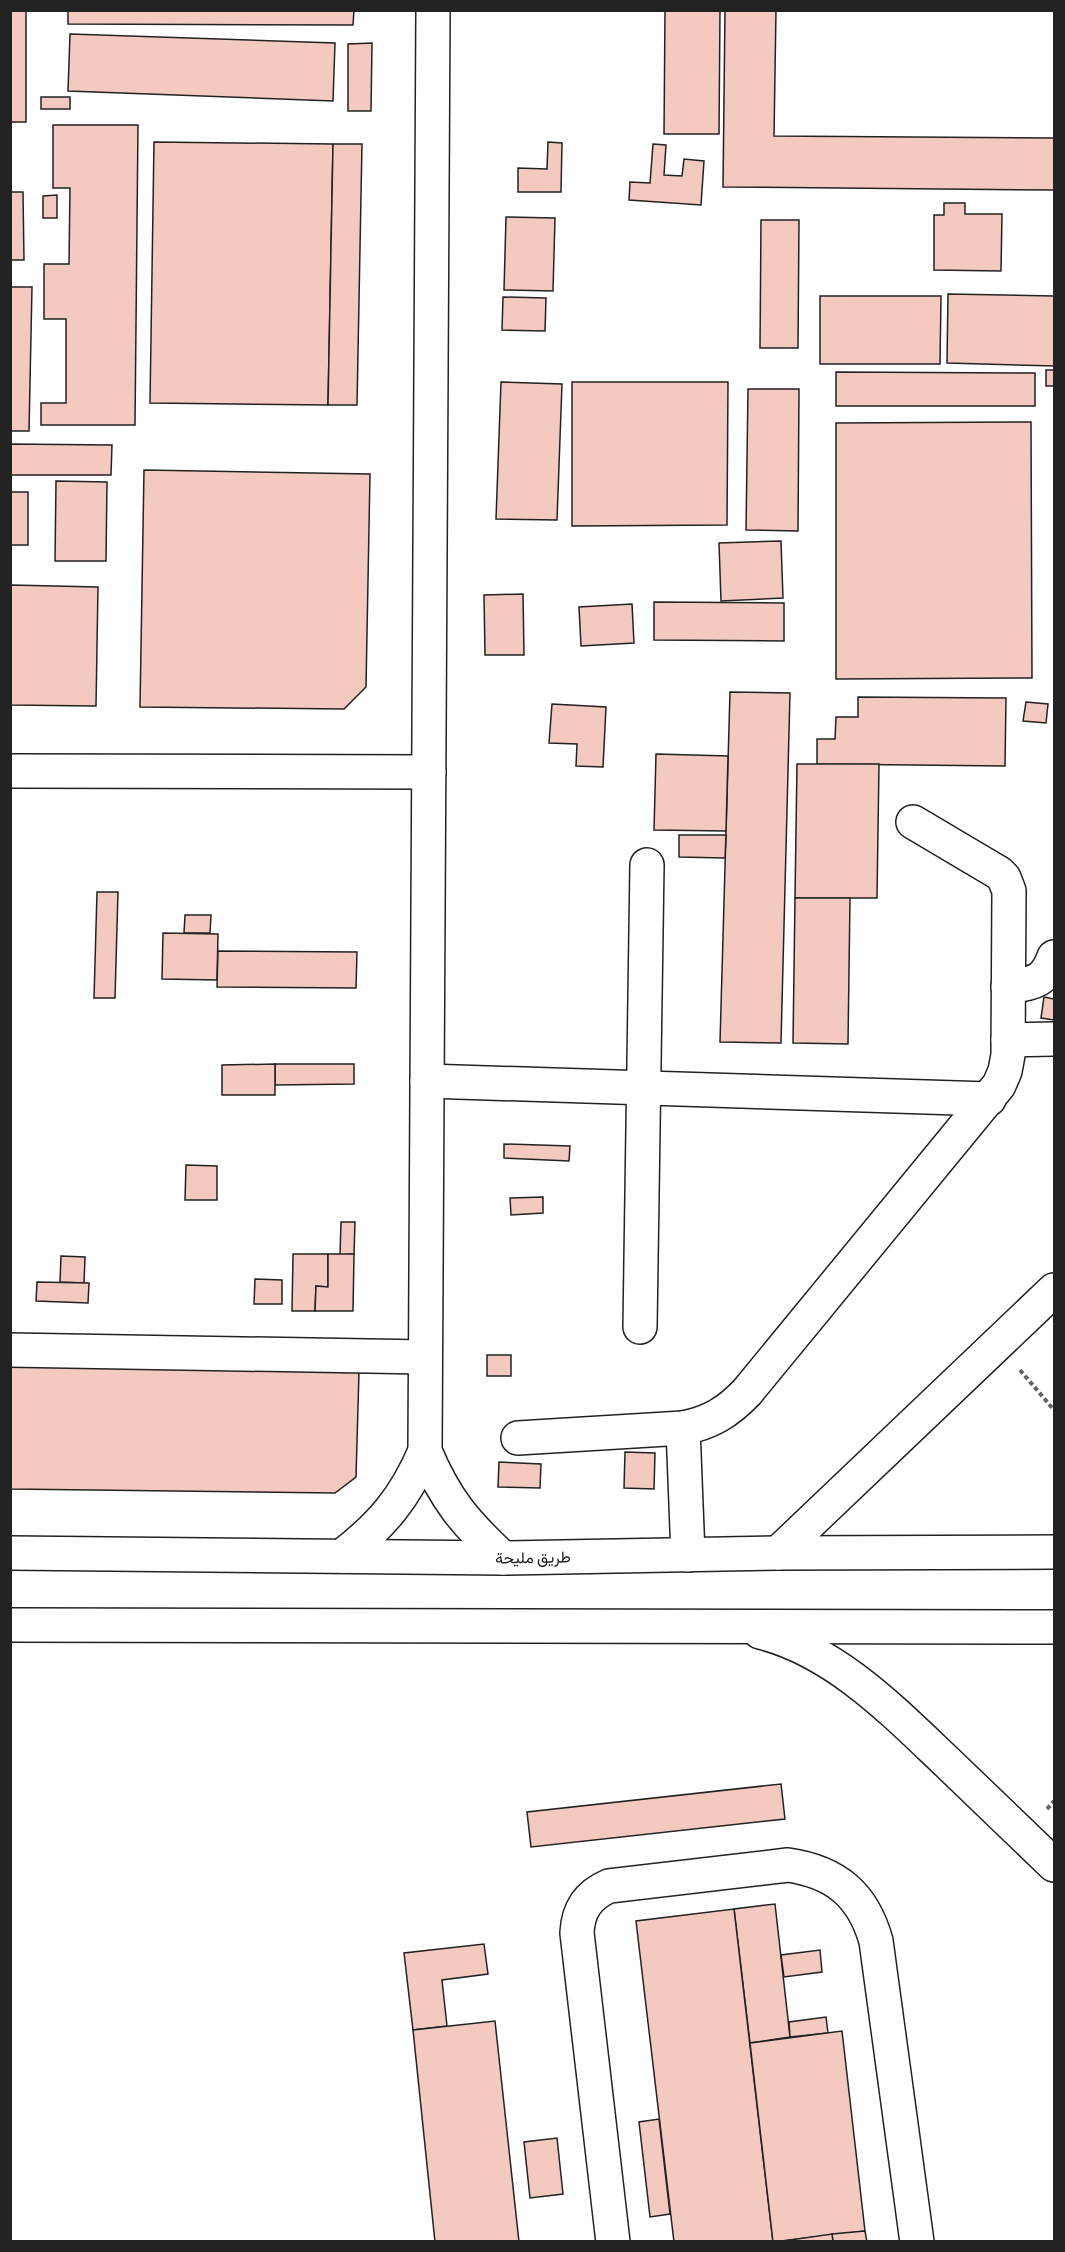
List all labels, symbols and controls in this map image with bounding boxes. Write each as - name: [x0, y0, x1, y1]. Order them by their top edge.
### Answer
- street label: طريق مليحة: [495, 1546, 571, 1569]

